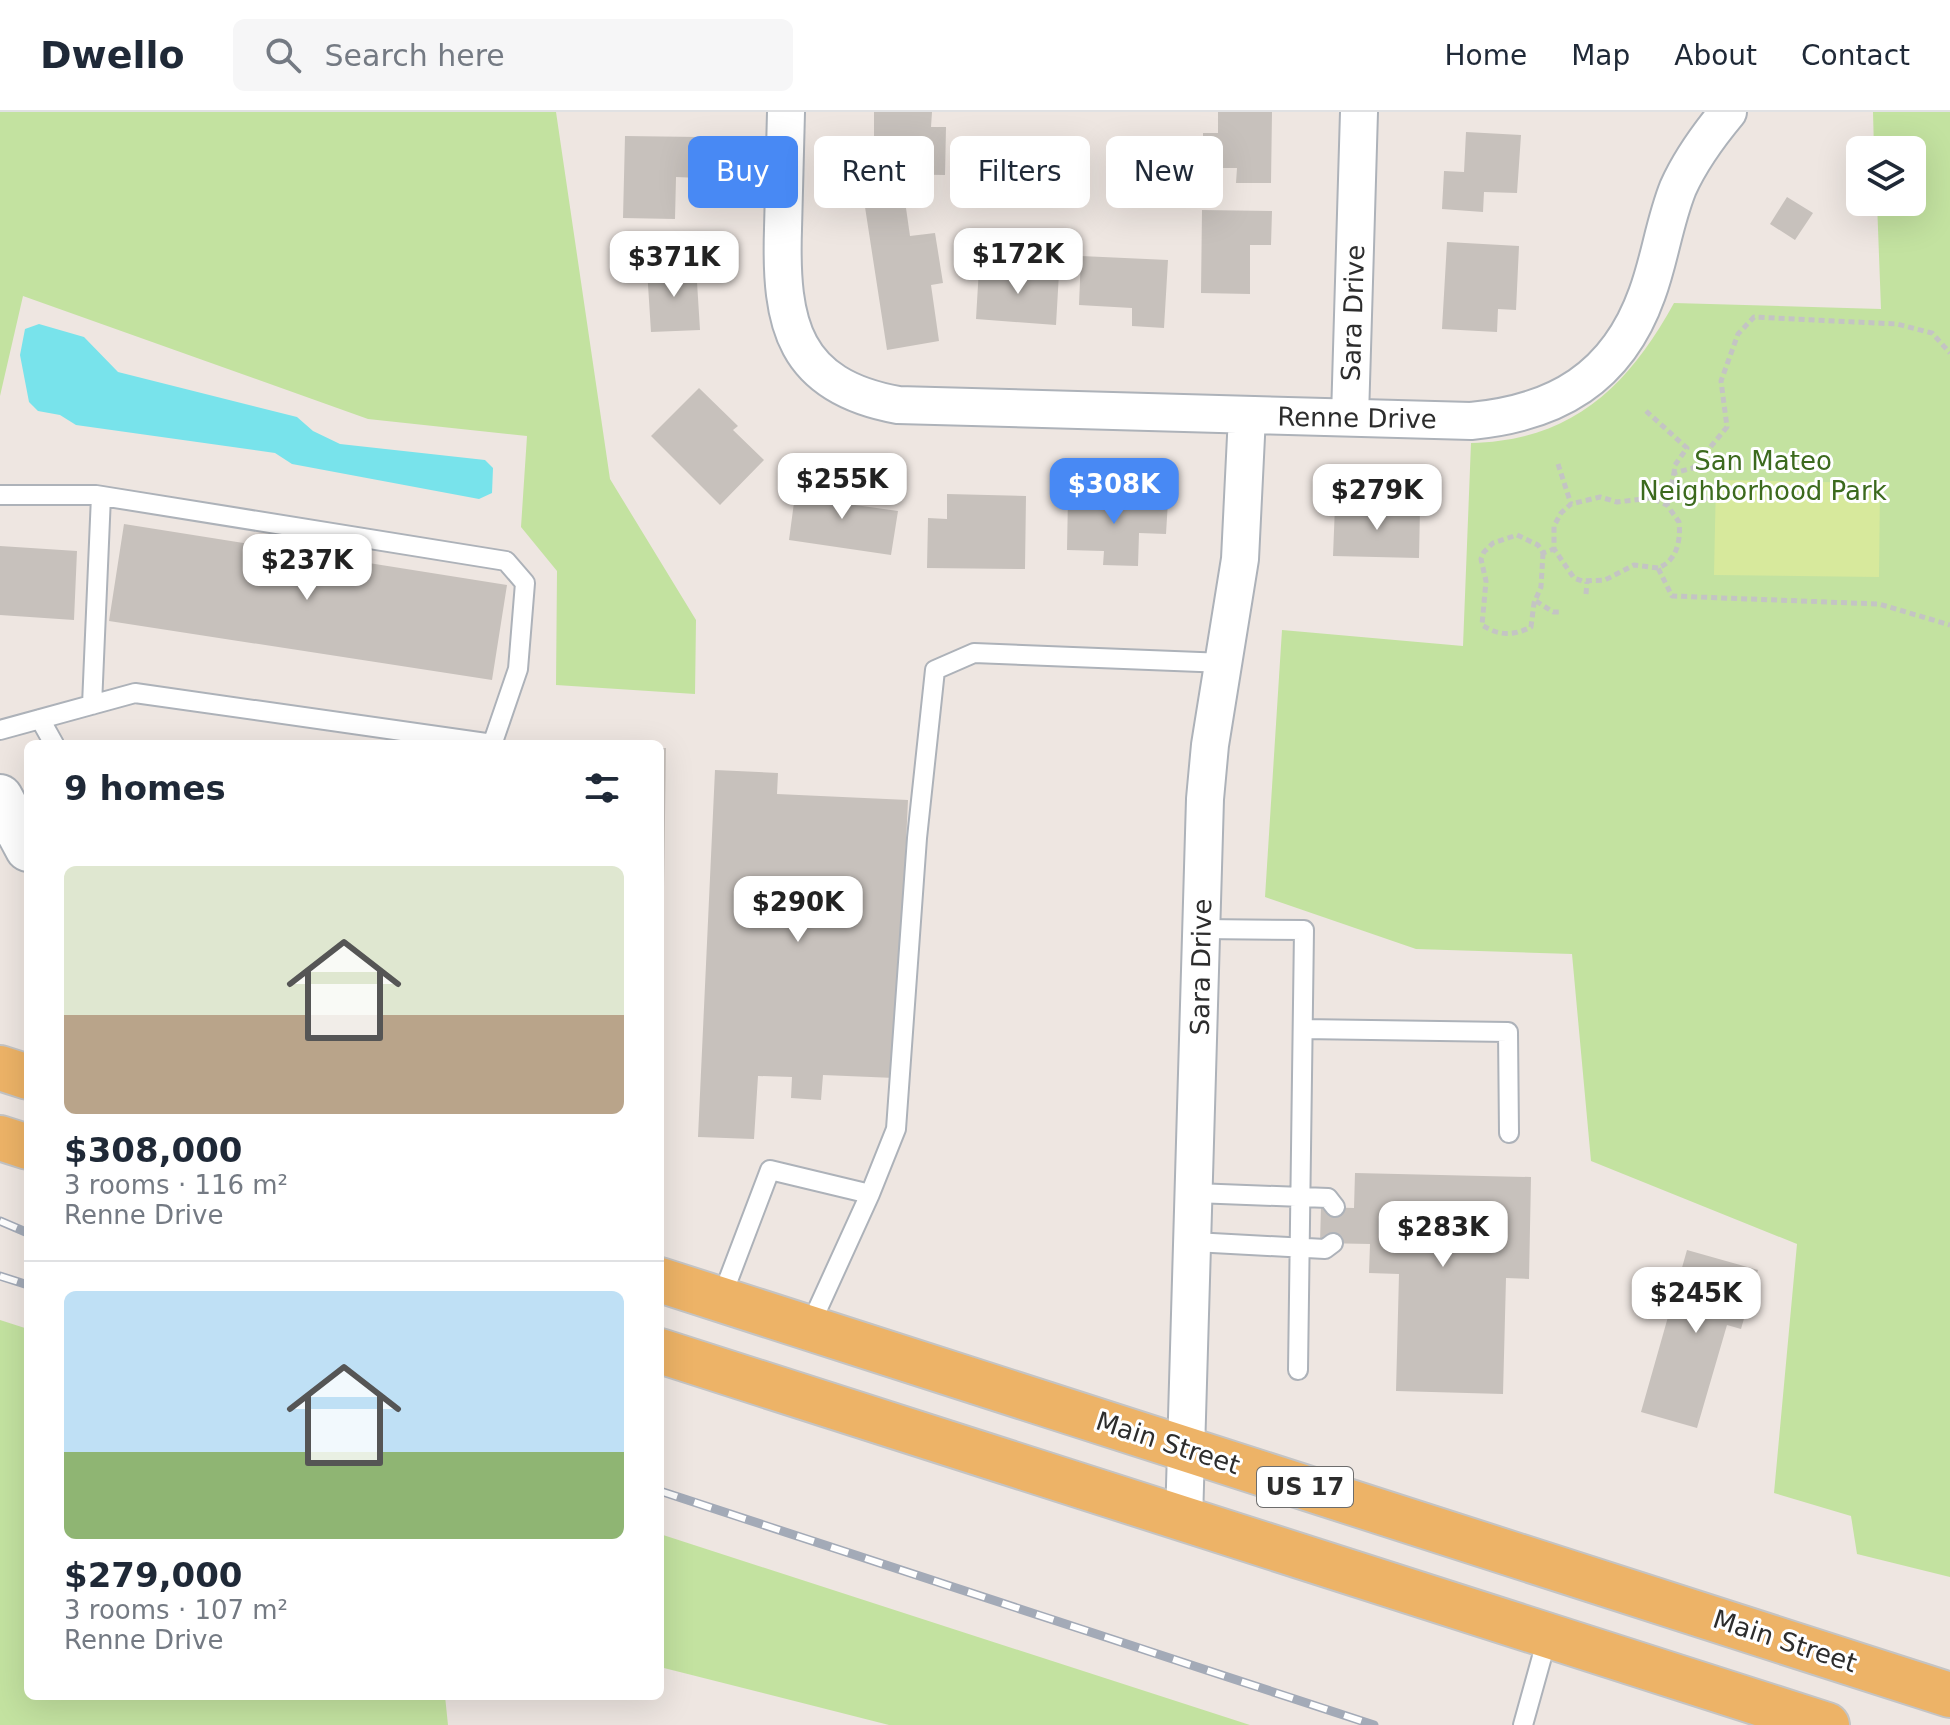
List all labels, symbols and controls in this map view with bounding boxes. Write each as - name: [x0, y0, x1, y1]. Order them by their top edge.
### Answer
- search box: [233, 19, 793, 91]
- text: Dwello: [40, 33, 185, 77]
- icon: search: [261, 33, 305, 77]
- text: Search here: [325, 38, 505, 73]
- text: Home: [1444, 39, 1527, 72]
- text: Map: [1571, 39, 1630, 72]
- text: About: [1674, 39, 1757, 72]
- text: Contact: [1801, 39, 1910, 72]
- chip: Buy: [688, 136, 798, 208]
- chip: Rent: [814, 136, 934, 208]
- chip: Filters: [950, 136, 1090, 208]
- chip: New: [1106, 136, 1223, 208]
- map controls: [1846, 136, 1926, 216]
- button: layers: [1846, 136, 1926, 216]
- pin: $172K: [962, 228, 1074, 296]
- pin: $371K: [618, 231, 730, 299]
- text: $172K: [972, 239, 1064, 269]
- text: $371K: [628, 242, 720, 272]
- street label: Sara Drive: [1336, 244, 1370, 382]
- street label: Renne Drive: [1277, 402, 1437, 434]
- park label: San Mateo Neighborhood Park: [1639, 446, 1887, 506]
- pin: $255K: [786, 453, 898, 521]
- pin: $308K: [1058, 458, 1170, 526]
- text: $255K: [796, 464, 888, 494]
- pin: $279K: [1321, 464, 1433, 532]
- text: $308K: [1068, 469, 1160, 499]
- text: $279K: [1331, 475, 1423, 505]
- pin: $237K: [251, 534, 363, 602]
- text: $237K: [261, 545, 353, 575]
- icon: filters: [580, 766, 624, 810]
- text: 9 homes: [64, 768, 226, 808]
- pin: $290K: [742, 876, 854, 944]
- text: $290K: [752, 887, 844, 917]
- street label: Sara Drive: [1185, 898, 1217, 1036]
- icon: home: [272, 918, 416, 1062]
- text: $308,000: [64, 1130, 243, 1170]
- text: 3 rooms · 116 m²: [64, 1170, 288, 1200]
- text: Renne Drive: [64, 1200, 223, 1230]
- pin: $283K: [1387, 1201, 1499, 1269]
- text: $283K: [1397, 1212, 1489, 1242]
- pin: $245K: [1640, 1267, 1752, 1335]
- text: $245K: [1650, 1278, 1742, 1308]
- icon: home: [272, 1343, 416, 1487]
- street label: Main Street: [1092, 1406, 1244, 1480]
- road number: US 17: [1257, 1467, 1353, 1507]
- text: $279,000: [64, 1555, 243, 1595]
- text: 3 rooms · 107 m²: [64, 1595, 288, 1625]
- street label: Main Street: [1709, 1604, 1861, 1678]
- text: Renne Drive: [64, 1625, 223, 1655]

